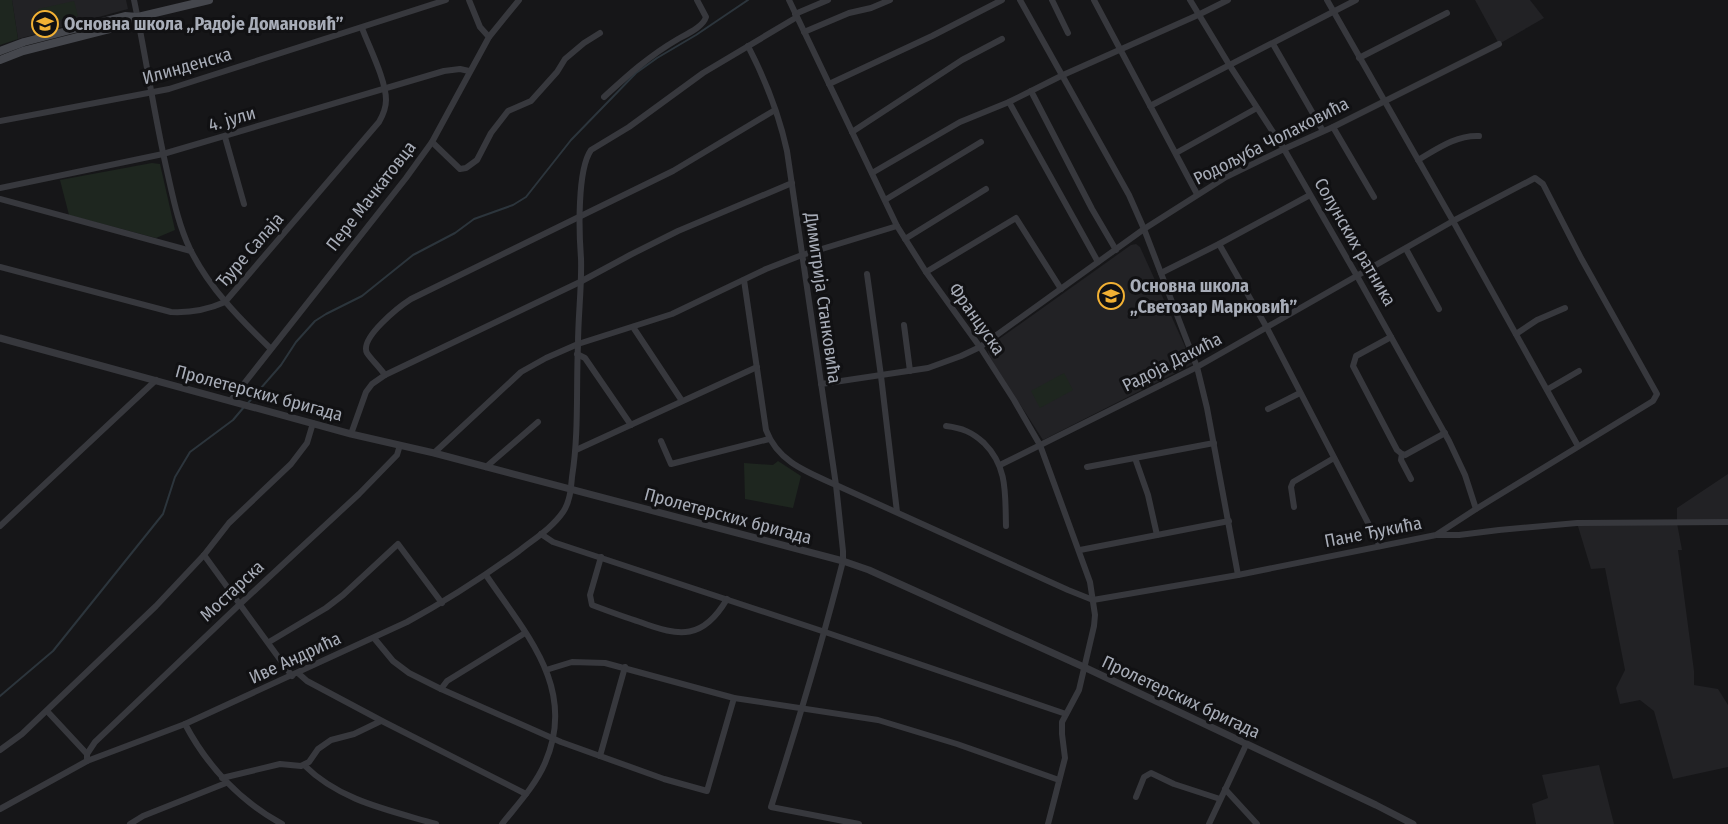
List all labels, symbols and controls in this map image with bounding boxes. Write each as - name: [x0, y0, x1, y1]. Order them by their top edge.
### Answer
- school or university icon: Основна школа „Радоје Домановић”: [30, 9, 60, 39]
- place label: Основна школа „Радоје Домановић”: [64, 13, 344, 35]
- street label: Илинденска: [140, 43, 234, 89]
- street label: Родољуба Чолаковића: [1190, 92, 1352, 190]
- street label: 4. јули: [206, 102, 258, 136]
- street label: Пере Мачкатовца: [321, 137, 421, 255]
- street label: Солунских ратника: [1309, 174, 1401, 310]
- street label: Ђуре Салаја: [212, 208, 288, 292]
- street label: Димитрија Станковића: [800, 210, 846, 385]
- place label: Основна школа „Светозар Марковић”: [1130, 275, 1297, 318]
- street label: Француска: [944, 279, 1010, 359]
- school or university icon: Основна школа „Светозар Марковић”: [1096, 281, 1126, 311]
- street label: Радоја Дакића: [1119, 327, 1226, 396]
- street label: Пролетерских бригада: [173, 360, 345, 426]
- street label: Пролетерских бригада: [642, 483, 814, 549]
- street label: Пане Ђукића: [1323, 512, 1424, 552]
- street label: Мостарска: [195, 556, 269, 626]
- street label: Иве Андрића: [246, 627, 345, 689]
- street label: Пролетерских бригада: [1098, 651, 1264, 743]

